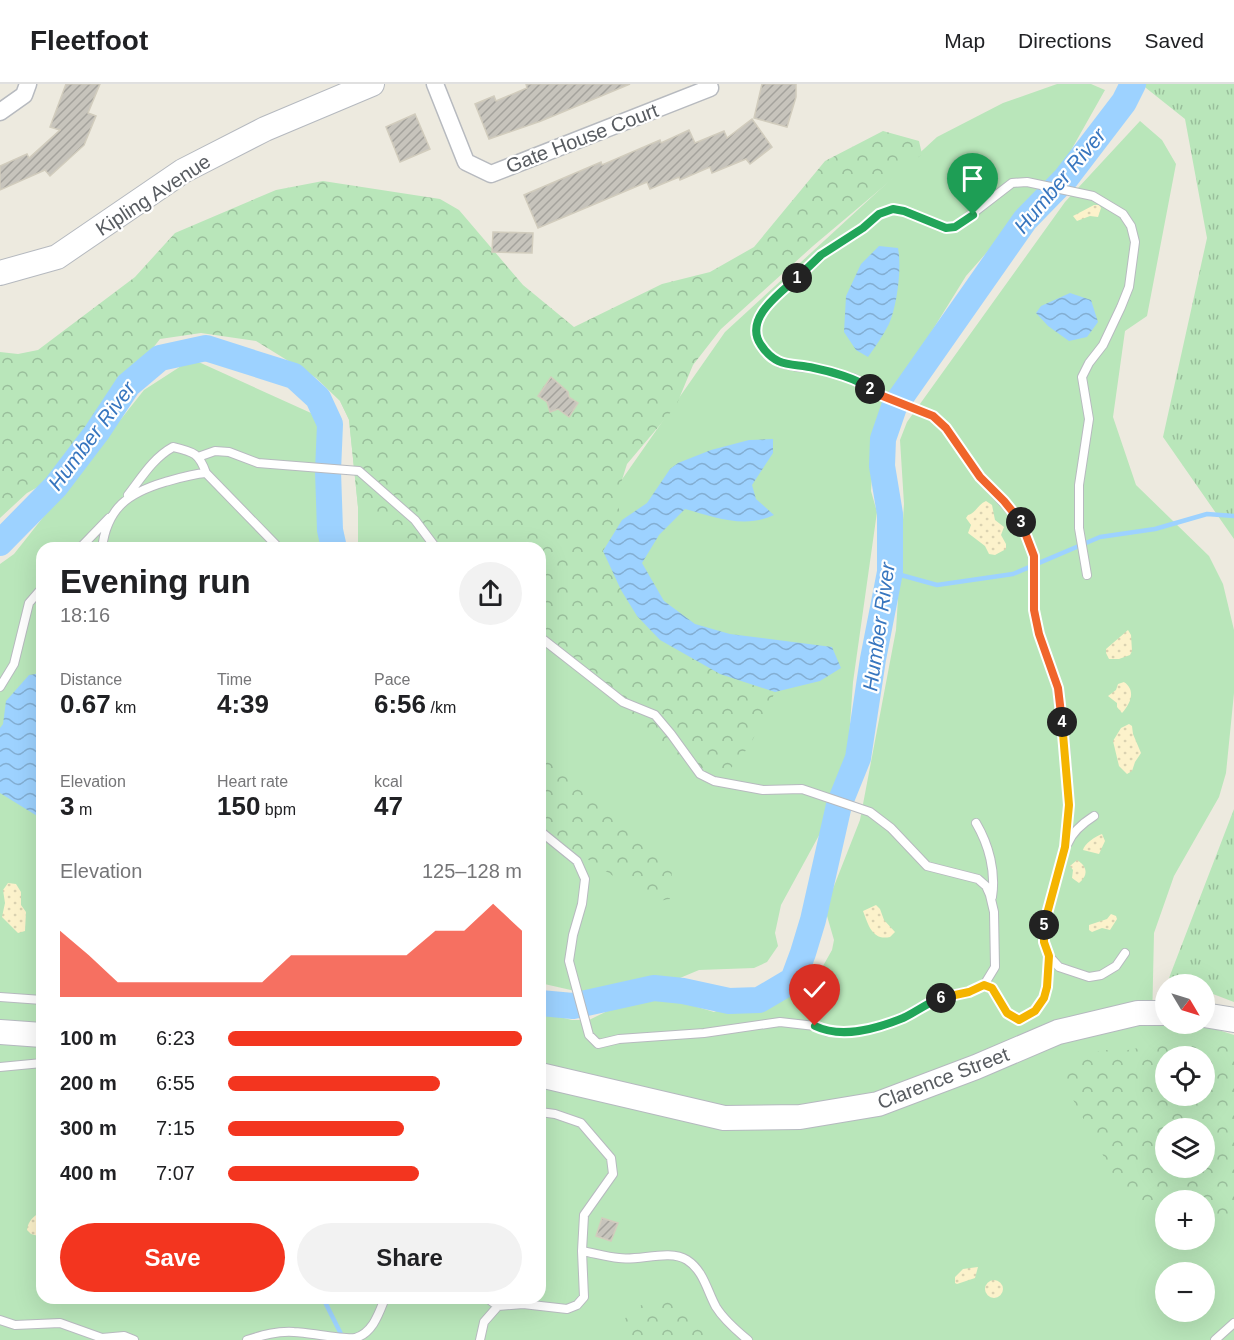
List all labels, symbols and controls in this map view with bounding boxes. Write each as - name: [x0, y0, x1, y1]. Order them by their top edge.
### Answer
- text: Fleetfoot: [30, 25, 148, 56]
- text: Map: [944, 29, 985, 52]
- text: Directions: [1018, 29, 1111, 52]
- text: Saved: [1144, 29, 1204, 52]
- street label: Gate House Court: [503, 99, 662, 177]
- water label: Humber River: [1009, 123, 1111, 238]
- street label: Kipling Avenue: [92, 150, 214, 240]
- pin: [947, 153, 998, 215]
- icon: arrive: [956, 162, 989, 195]
- pin: 1: [782, 263, 812, 293]
- text: 1: [793, 269, 801, 286]
- pin: 2: [855, 374, 885, 404]
- water label: Humber River: [43, 376, 140, 494]
- text: 2: [866, 380, 874, 397]
- pin: 3: [1006, 507, 1036, 537]
- text: 3: [1017, 513, 1025, 530]
- water label: Humber River: [858, 560, 899, 693]
- button: share: [459, 562, 522, 625]
- text: Evening run: [60, 563, 251, 600]
- text: 18:16: [60, 604, 110, 626]
- text: Distance: [60, 671, 122, 688]
- text: Time: [217, 671, 252, 688]
- text: Pace: [374, 671, 410, 688]
- text: 0.67: [60, 689, 111, 719]
- text: 4:39: [217, 689, 269, 719]
- text: 6:56: [374, 689, 426, 719]
- text: km: [111, 699, 136, 716]
- text: /km: [426, 699, 456, 716]
- pin: 4: [1047, 707, 1077, 737]
- text: 4: [1058, 713, 1066, 730]
- text: Elevation: [60, 773, 126, 790]
- text: Heart rate: [217, 773, 288, 790]
- text: kcal: [374, 773, 402, 790]
- text: 3: [60, 791, 74, 821]
- text: 150: [217, 791, 260, 821]
- text: 47: [374, 791, 403, 821]
- text: m: [74, 801, 92, 818]
- text: bpm: [260, 801, 296, 818]
- text: Elevation: [60, 860, 142, 882]
- text: 125–128 m: [422, 860, 522, 882]
- pin: 5: [1029, 910, 1059, 940]
- text: 5: [1040, 916, 1048, 933]
- pin: [789, 964, 840, 1026]
- icon: check: [798, 973, 831, 1006]
- north arrow: [1155, 974, 1215, 1034]
- map controls: [1155, 974, 1215, 1322]
- pin: 6: [926, 983, 956, 1013]
- text: 6: [937, 989, 945, 1006]
- text: 100 m: [60, 1027, 117, 1049]
- text: 6:23: [156, 1027, 195, 1049]
- street label: Clarence Street: [874, 1043, 1012, 1113]
- button: locate: [1155, 1046, 1215, 1106]
- text: 200 m: [60, 1072, 117, 1094]
- text: 6:55: [156, 1072, 195, 1094]
- text: 300 m: [60, 1117, 117, 1139]
- text: 7:15: [156, 1117, 195, 1139]
- button: layers: [1155, 1118, 1215, 1178]
- text: 400 m: [60, 1162, 117, 1184]
- text: 7:07: [156, 1162, 195, 1184]
- button: +: [1155, 1190, 1215, 1250]
- button: Save: [60, 1223, 285, 1292]
- button: Share: [297, 1223, 522, 1292]
- button: −: [1155, 1262, 1215, 1322]

